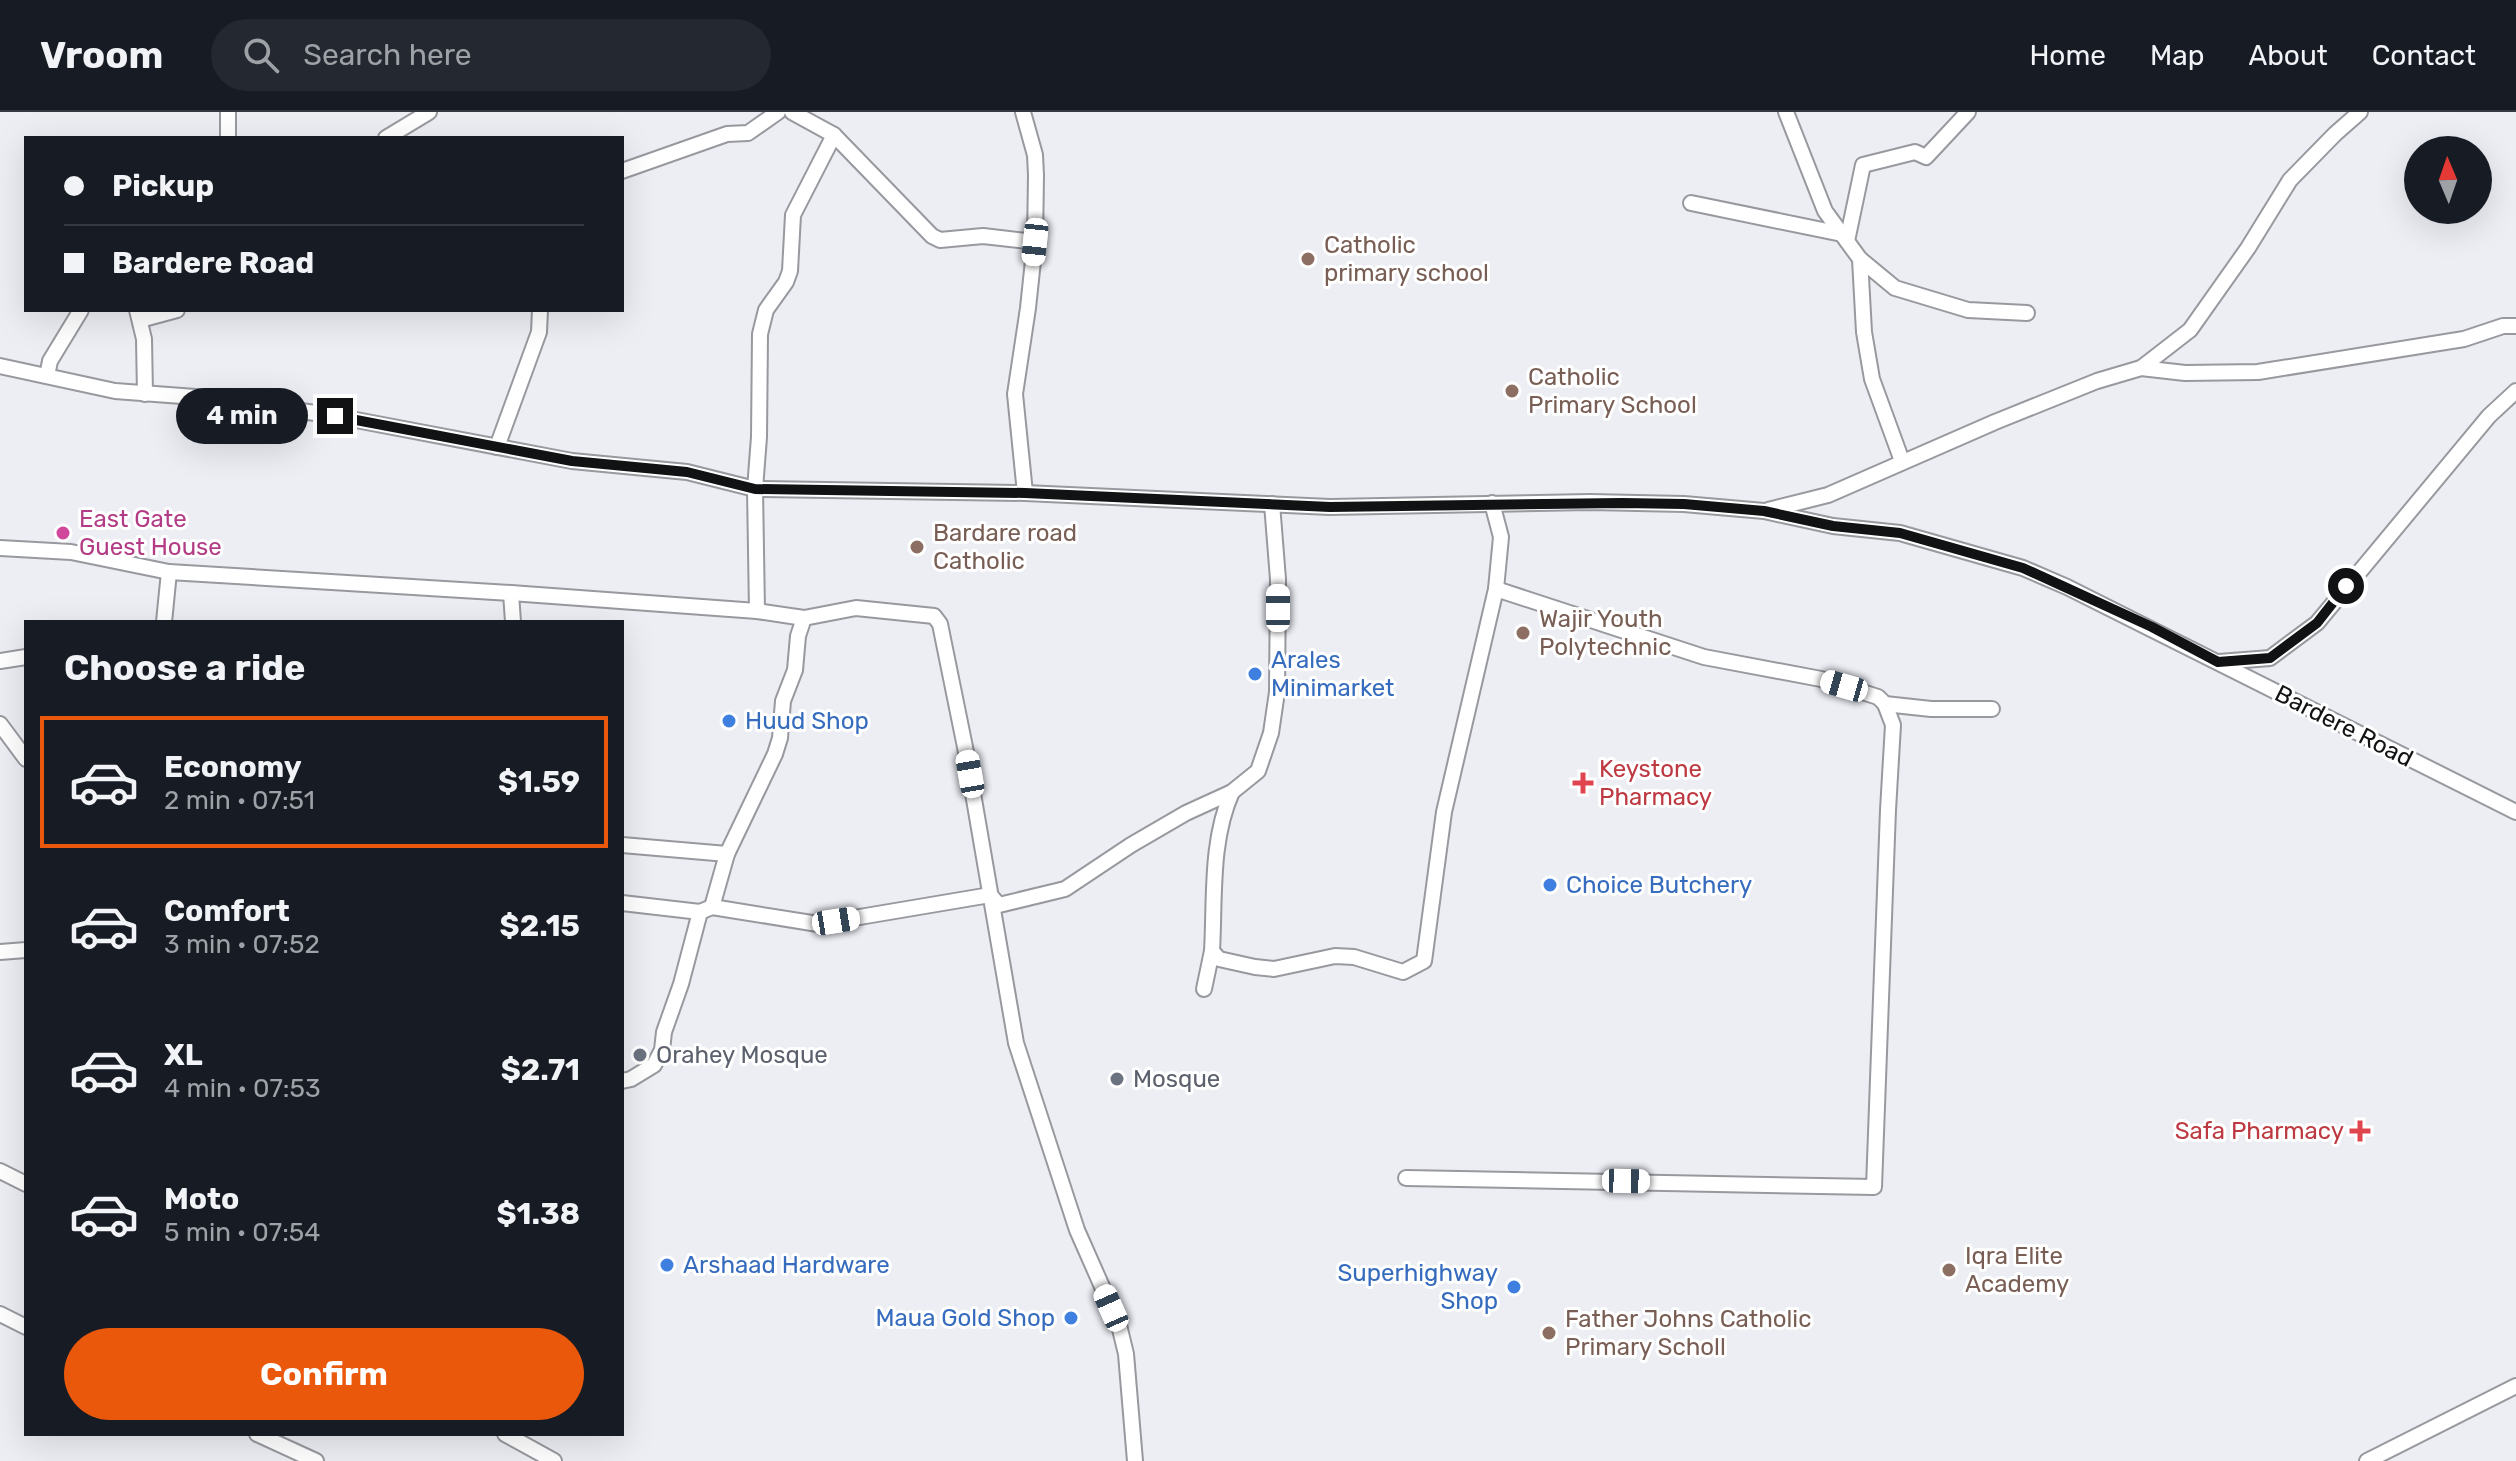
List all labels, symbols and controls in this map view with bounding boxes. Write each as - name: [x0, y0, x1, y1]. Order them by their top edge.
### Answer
- search box: [211, 19, 771, 91]
- text: Vroom: [40, 32, 163, 78]
- icon: search: [239, 33, 283, 77]
- text: Search here: [303, 37, 472, 73]
- text: Home: [2029, 39, 2106, 72]
- text: Map: [2150, 39, 2204, 72]
- text: About: [2248, 39, 2328, 72]
- text: Contact: [2372, 39, 2476, 72]
- north arrow: [2404, 136, 2492, 224]
- map controls: [2404, 136, 2492, 224]
- text: Pickup: [112, 168, 214, 204]
- car: [1021, 217, 1049, 267]
- place label: Catholic primary school: [1324, 231, 1489, 287]
- text: Bardere Road: [112, 245, 314, 281]
- marker: Catholic primary school: [1299, 250, 1317, 268]
- place label: Catholic Primary School: [1528, 363, 1697, 419]
- marker: Catholic Primary School: [1503, 382, 1521, 400]
- callout: 4 min: [175, 388, 307, 444]
- route end: [317, 398, 353, 434]
- text: 4 min: [206, 400, 278, 431]
- place label: East Gate Guest House: [79, 505, 222, 561]
- place label: Bardare road Catholic: [933, 519, 1077, 575]
- marker: East Gate Guest House: [54, 524, 72, 542]
- marker: Bardare road Catholic: [908, 538, 926, 556]
- route start: [2328, 568, 2364, 604]
- car: [1266, 584, 1290, 632]
- place label: Wajir Youth Polytechnic: [1539, 605, 1671, 661]
- marker: Wajir Youth Polytechnic: [1514, 624, 1532, 642]
- text: Choose a ride: [64, 646, 305, 689]
- place label: Arales Minimarket: [1271, 646, 1394, 702]
- marker: Arales Minimarket: [1246, 665, 1264, 683]
- car: [1818, 668, 1870, 704]
- street label: Bardere Road: [2270, 679, 2418, 773]
- place label: Huud Shop: [745, 707, 869, 735]
- marker: Huud Shop: [720, 712, 738, 730]
- icon: car: [68, 746, 140, 818]
- car: [954, 748, 986, 800]
- text: Economy: [164, 749, 302, 785]
- place label: Keystone Pharmacy: [1599, 755, 1712, 811]
- text: $1.59: [498, 764, 580, 800]
- marker: Keystone Pharmacy: [1574, 774, 1592, 792]
- text: 2 min · 07:51: [164, 785, 315, 816]
- place label: Choice Butchery: [1566, 871, 1752, 899]
- marker: Choice Butchery: [1541, 876, 1559, 894]
- icon: car: [68, 890, 140, 962]
- text: Comfort: [164, 893, 290, 929]
- car: [810, 905, 862, 937]
- text: $2.15: [500, 908, 580, 944]
- text: 3 min · 07:52: [164, 929, 320, 960]
- icon: car: [68, 1034, 140, 1106]
- text: XL: [164, 1037, 203, 1073]
- place label: Orahey Mosque: [656, 1041, 828, 1069]
- marker: Orahey Mosque: [631, 1046, 649, 1064]
- text: $2.71: [501, 1052, 580, 1088]
- place label: Mosque: [1133, 1065, 1220, 1093]
- marker: Mosque: [1108, 1070, 1126, 1088]
- text: 4 min · 07:53: [164, 1073, 321, 1104]
- place label: Safa Pharmacy: [2175, 1117, 2344, 1145]
- marker: Safa Pharmacy: [2351, 1122, 2369, 1140]
- car: [1602, 1169, 1650, 1193]
- icon: car: [68, 1178, 140, 1250]
- text: Moto: [164, 1181, 239, 1217]
- text: $1.38: [496, 1196, 580, 1232]
- text: 5 min · 07:54: [164, 1217, 320, 1248]
- place label: Iqra Elite Academy: [1965, 1242, 2069, 1298]
- place label: Arshaad Hardware: [683, 1251, 890, 1279]
- marker: Arshaad Hardware: [658, 1256, 676, 1274]
- place label: Superhighway Shop: [1337, 1259, 1498, 1315]
- marker: Iqra Elite Academy: [1940, 1261, 1958, 1279]
- marker: Superhighway Shop: [1505, 1278, 1523, 1296]
- car: [1090, 1281, 1132, 1335]
- place label: Maua Gold Shop: [875, 1304, 1055, 1332]
- place label: Father Johns Catholic Primary Scholl: [1565, 1305, 1811, 1361]
- marker: Maua Gold Shop: [1062, 1309, 1080, 1327]
- marker: Father Johns Catholic Primary Scholl: [1540, 1324, 1558, 1342]
- button: Confirm: [64, 1328, 584, 1420]

